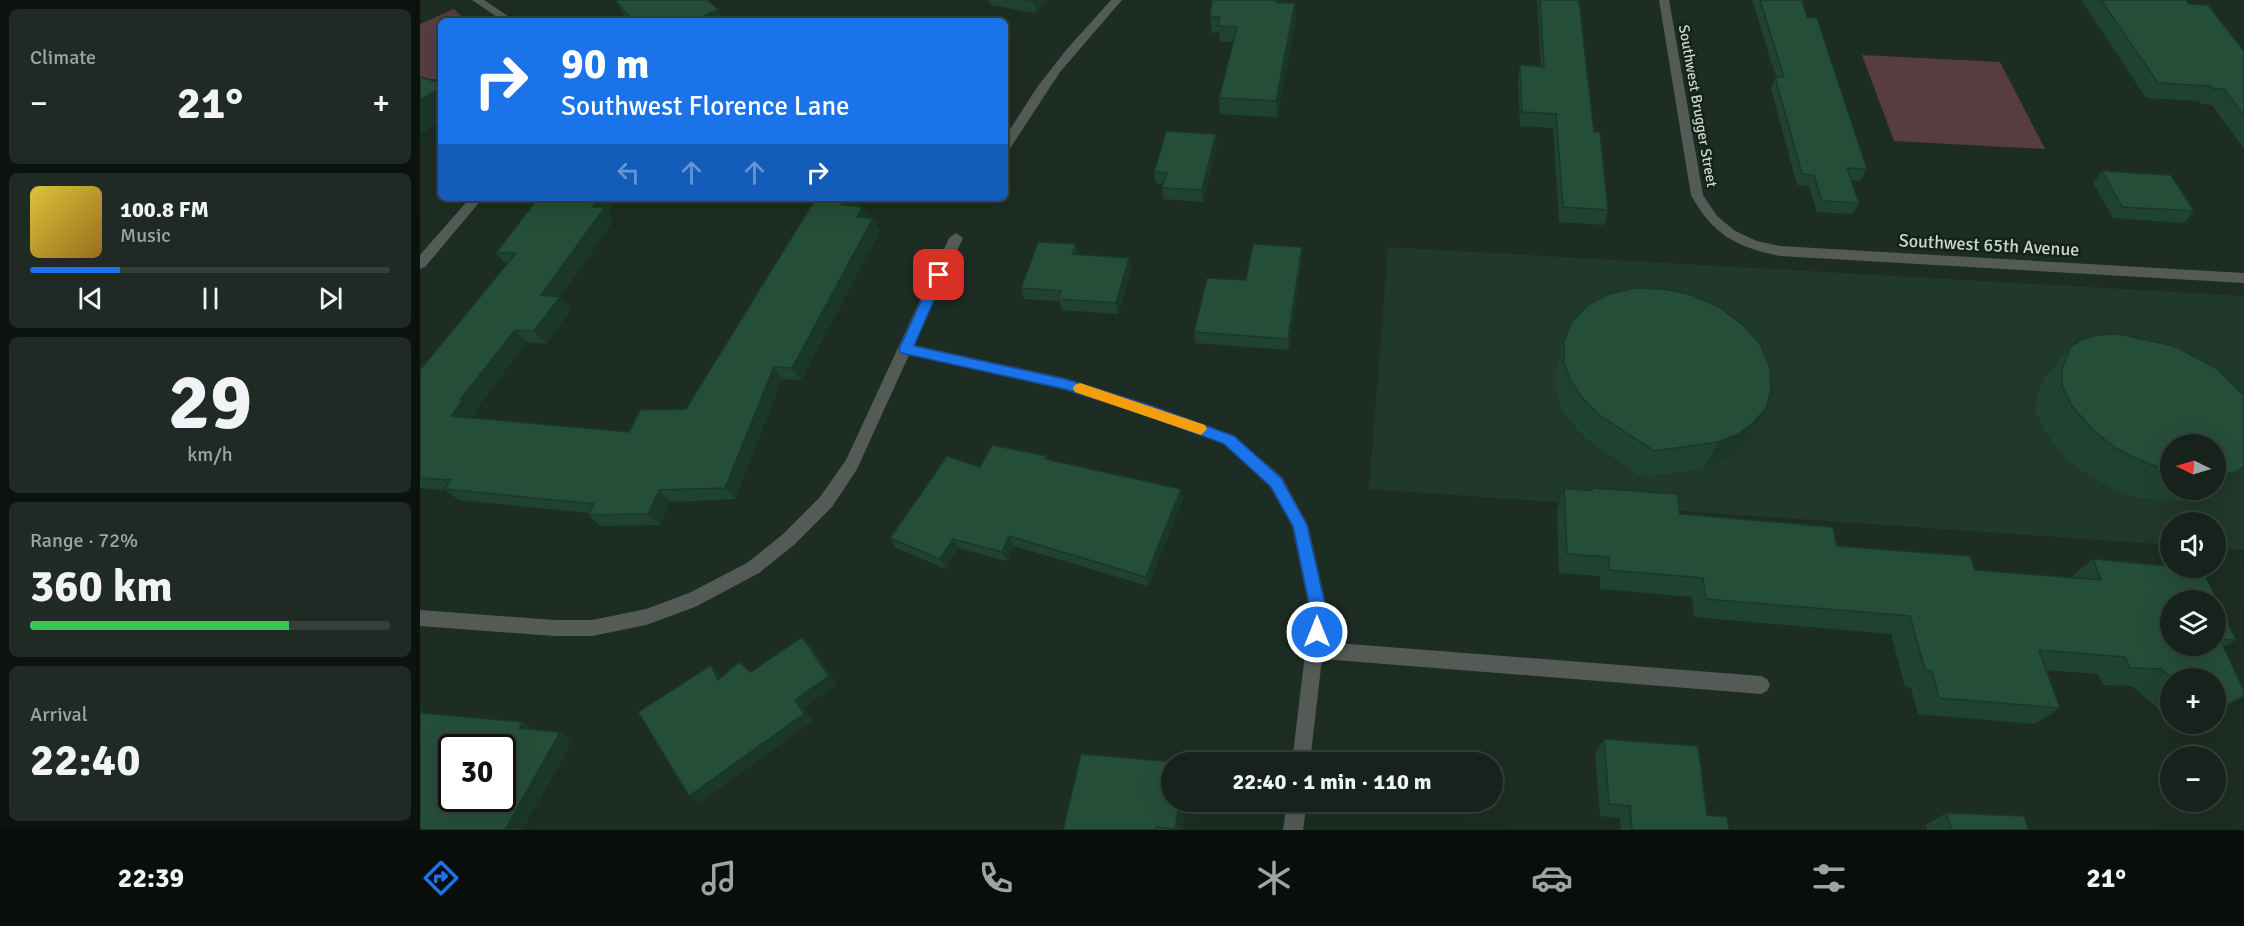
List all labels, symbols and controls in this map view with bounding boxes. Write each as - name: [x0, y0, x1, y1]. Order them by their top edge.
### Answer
- street label: Southwest Brugger Street: [1675, 23, 1721, 189]
- text: 90 m: [561, 39, 650, 90]
- icon: right: [462, 42, 540, 120]
- text: Climate: [30, 45, 96, 70]
- text: 21°: [177, 76, 243, 131]
- text: −: [30, 83, 48, 124]
- text: +: [372, 83, 390, 124]
- text: Southwest Florence Lane: [561, 90, 850, 123]
- icon: left: [612, 156, 645, 189]
- icon: ahead: [675, 156, 708, 189]
- icon: ahead: [738, 156, 771, 189]
- icon: right: [801, 156, 834, 189]
- text: 100.8 FM: [120, 196, 209, 223]
- text: Music: [120, 223, 171, 248]
- street label: Southwest 65th Avenue: [1898, 229, 2080, 261]
- pin: [913, 249, 964, 300]
- icon: arrive: [922, 258, 955, 291]
- icon: previous: [74, 282, 107, 315]
- icon: pause: [194, 282, 227, 315]
- icon: next: [314, 282, 347, 315]
- text: 29: [168, 355, 252, 451]
- north arrow: [2160, 434, 2226, 500]
- map controls: [2160, 434, 2226, 812]
- text: km/h: [187, 442, 233, 467]
- button: sound: [2160, 512, 2226, 578]
- text: Range · 72%: [30, 528, 138, 553]
- text: 360 km: [30, 559, 173, 614]
- button: layers: [2160, 590, 2226, 656]
- position arrow: [1285, 600, 1349, 664]
- button: +: [2160, 668, 2226, 734]
- text: Arrival: [30, 702, 88, 727]
- text: 22:40: [30, 733, 140, 788]
- speed limit sign: 30: [438, 734, 516, 812]
- button: −: [2160, 746, 2226, 812]
- text: 22:40 · 1 min · 110 m: [1232, 768, 1432, 795]
- icon: directions: [420, 857, 462, 899]
- icon: music: [698, 857, 740, 899]
- icon: phone: [975, 857, 1017, 899]
- icon: climate: [1253, 857, 1295, 899]
- icon: car: [1531, 857, 1573, 899]
- icon: filters: [1808, 857, 1850, 899]
- text: 22:39: [118, 862, 184, 895]
- text: 21°: [2086, 862, 2126, 895]

